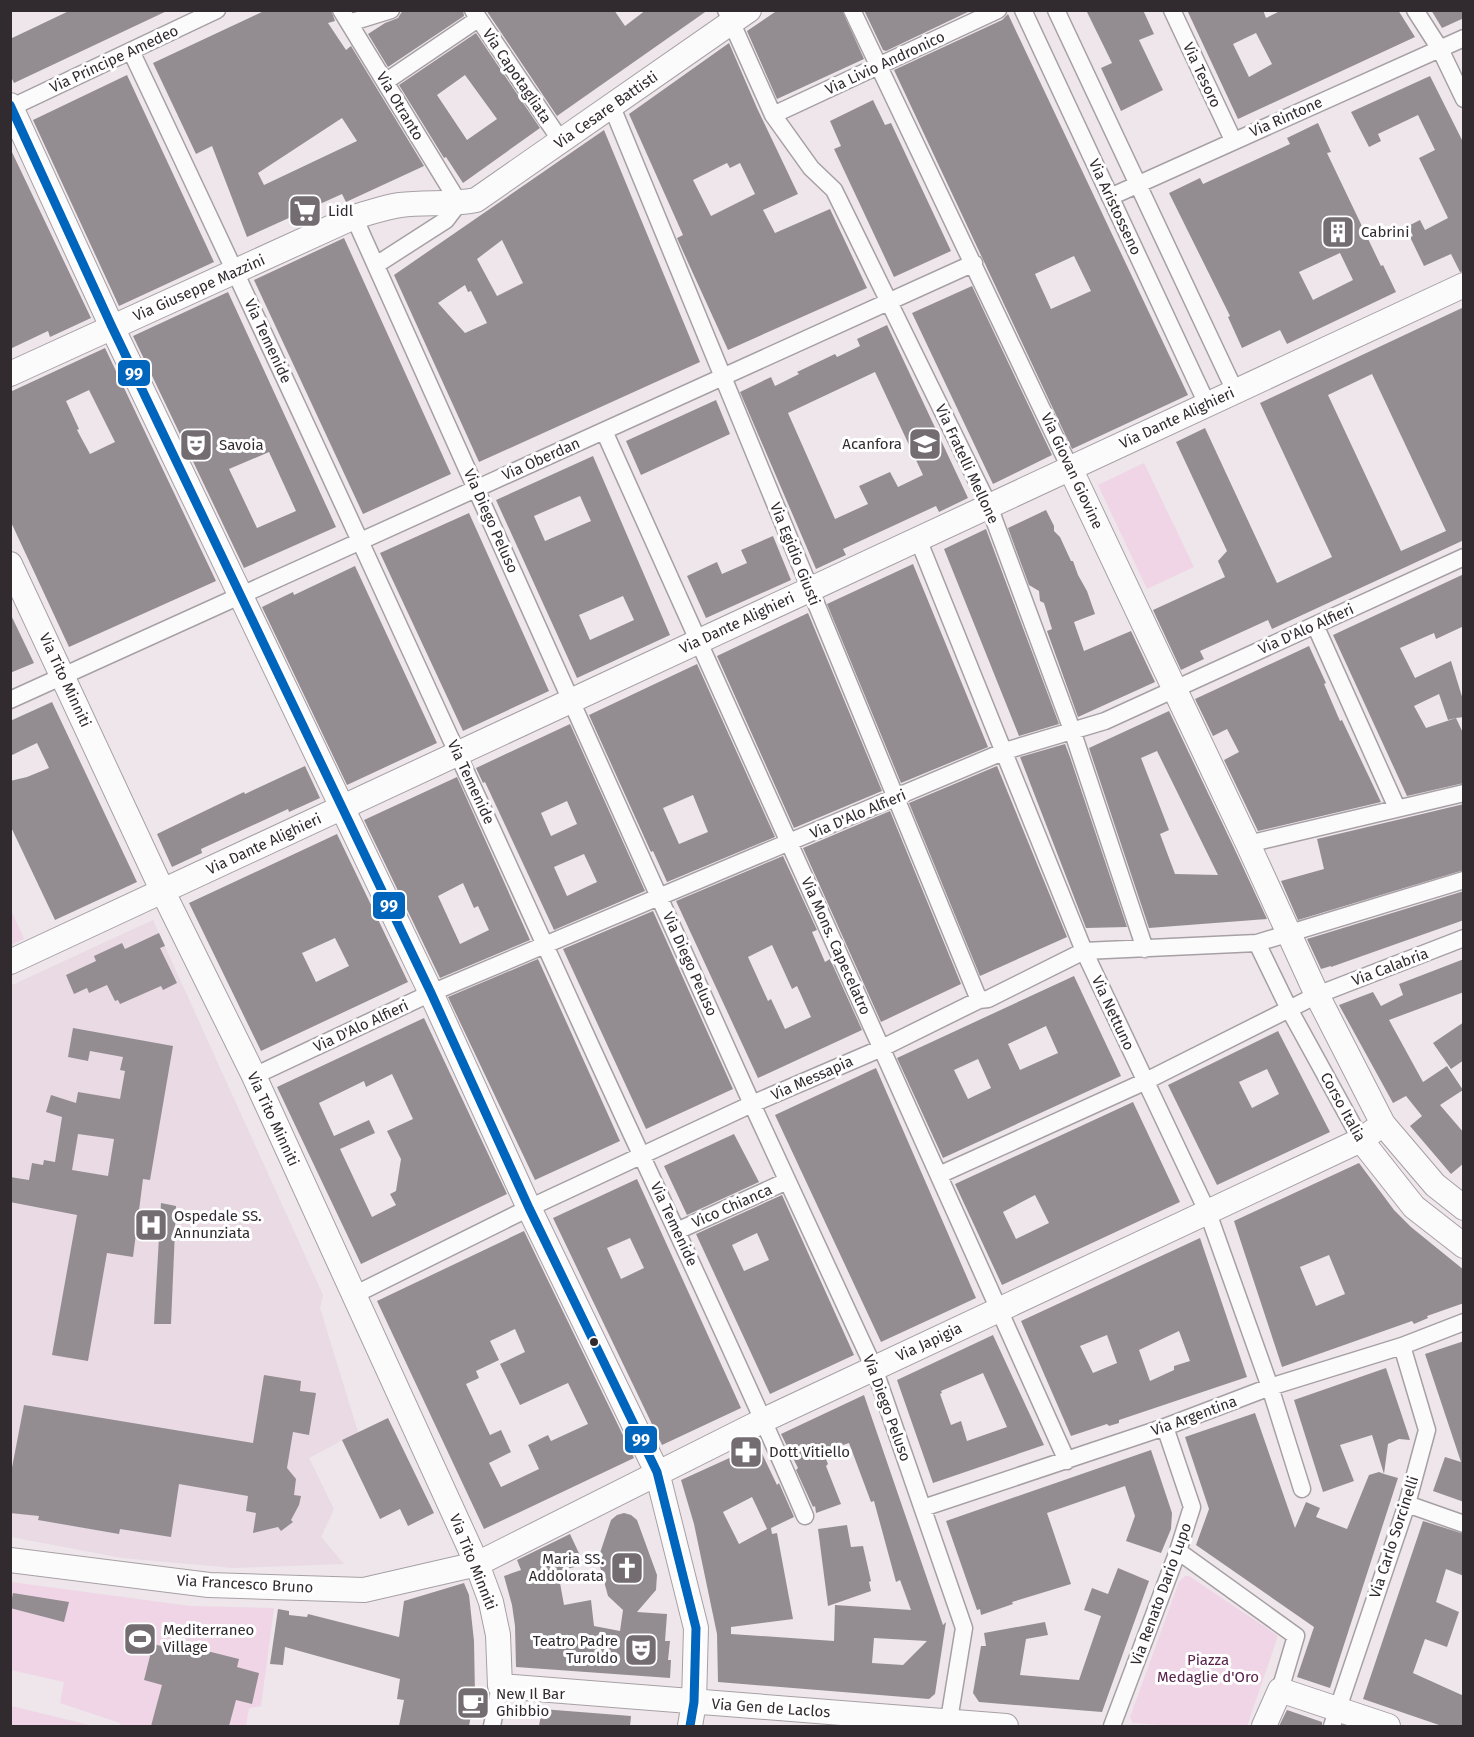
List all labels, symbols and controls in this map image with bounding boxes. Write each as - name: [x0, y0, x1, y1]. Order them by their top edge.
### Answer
- street label: Via Principe Amedeo: [47, 21, 181, 97]
- street label: Via Capotagliata: [479, 25, 555, 127]
- street label: Via Livio Andronico: [822, 27, 948, 99]
- street label: Via Tesoro: [1179, 40, 1225, 110]
- street label: Via Cesare Battisti: [551, 68, 661, 152]
- street label: Via Otranto: [373, 69, 427, 143]
- street label: Via Rintone: [1247, 93, 1325, 141]
- street label: Via Aristosseno: [1085, 156, 1145, 258]
- supermarket icon: Lidl: [287, 193, 323, 229]
- place label: Lidl: [328, 202, 354, 220]
- building icon: Cabrini: [1320, 214, 1356, 250]
- place label: Cabrini: [1361, 223, 1409, 241]
- street label: Via Giuseppe Mazzini: [130, 251, 268, 325]
- street label: Via Temenide: [241, 296, 295, 386]
- line badge: 99: [117, 359, 151, 387]
- text: 99: [125, 364, 143, 383]
- street label: Via Dante Alighieri: [1117, 383, 1237, 453]
- street label: Via Fratelli Mellone: [931, 401, 1003, 527]
- street label: Via Giovan Giovine: [1037, 410, 1107, 532]
- school or university icon: Acanfora: [907, 426, 943, 462]
- theatre icon: Savoia: [178, 427, 214, 463]
- street label: Via Oberdan: [499, 434, 583, 484]
- place label: Acanfora: [842, 435, 902, 453]
- place label: Savoia: [219, 436, 264, 454]
- street label: Via Diego Peluso: [460, 466, 522, 576]
- street label: Via Egidio Giusti: [766, 500, 824, 608]
- street label: Via Dante Alighieri: [677, 588, 797, 658]
- street label: Via D'Alo Alfieri: [1255, 600, 1357, 658]
- street label: Via Tito Minniti: [35, 630, 95, 730]
- street label: Via Temenide: [444, 737, 498, 827]
- street label: Via D'Alo Alfieri: [807, 786, 909, 842]
- street label: Via Dante Alighieri: [204, 809, 324, 879]
- street label: Via Mons. Capecelatro: [797, 874, 875, 1018]
- line badge: 99: [372, 891, 406, 920]
- text: 99: [380, 896, 398, 915]
- street label: Via Diego Peluso: [659, 909, 721, 1019]
- street label: Via Calabria: [1349, 944, 1431, 990]
- street label: Via Nettuno: [1088, 973, 1138, 1053]
- street label: Via D'Alo Alfieri: [311, 996, 411, 1056]
- street label: Via Messapia: [768, 1052, 856, 1104]
- street label: Via Tito Minniti: [243, 1069, 303, 1169]
- street label: Corso Italia: [1317, 1069, 1369, 1145]
- street label: Via Temenide: [647, 1179, 701, 1269]
- street label: Vico Chianca: [689, 1180, 775, 1232]
- hospital icon: Ospedale SS. Annunziata: [133, 1207, 169, 1243]
- place label: Ospedale SS. Annunziata: [174, 1207, 262, 1242]
- street label: Via Japigia: [893, 1319, 965, 1365]
- unlabelled marker: [588, 1336, 600, 1348]
- street label: Via Diego Peluso: [859, 1352, 915, 1464]
- street label: Via Argentina: [1149, 1392, 1239, 1440]
- line badge: 99: [624, 1425, 658, 1454]
- text: 99: [632, 1430, 650, 1449]
- pharmacy icon: Dott Vitiello: [728, 1434, 764, 1470]
- place label: Dott Vitiello: [769, 1443, 850, 1461]
- street label: Via Carlo Sorcinelli: [1366, 1474, 1422, 1600]
- street label: Via Tito Minniti: [446, 1511, 500, 1613]
- street label: Via Renato Dario Lupo: [1127, 1520, 1195, 1668]
- place label: Maria SS. Addolorata: [529, 1550, 604, 1585]
- church icon: Maria SS. Addolorata: [609, 1550, 645, 1586]
- street label: Via Francesco Bruno: [176, 1571, 314, 1597]
- sports icon: Mediterraneo Village: [122, 1621, 158, 1657]
- place label: Mediterraneo Village: [163, 1621, 254, 1656]
- place label: Teatro Padre Turoldo: [533, 1632, 618, 1667]
- theatre icon: Teatro Padre Turoldo: [623, 1632, 659, 1668]
- park label: Piazza Medaglie d'Oro: [1157, 1651, 1259, 1686]
- cafe icon: New Il Bar Ghibbio: [455, 1685, 491, 1721]
- place label: New Il Bar Ghibbio: [496, 1685, 565, 1720]
- street label: Via Gen de Laclos: [711, 1695, 831, 1721]

